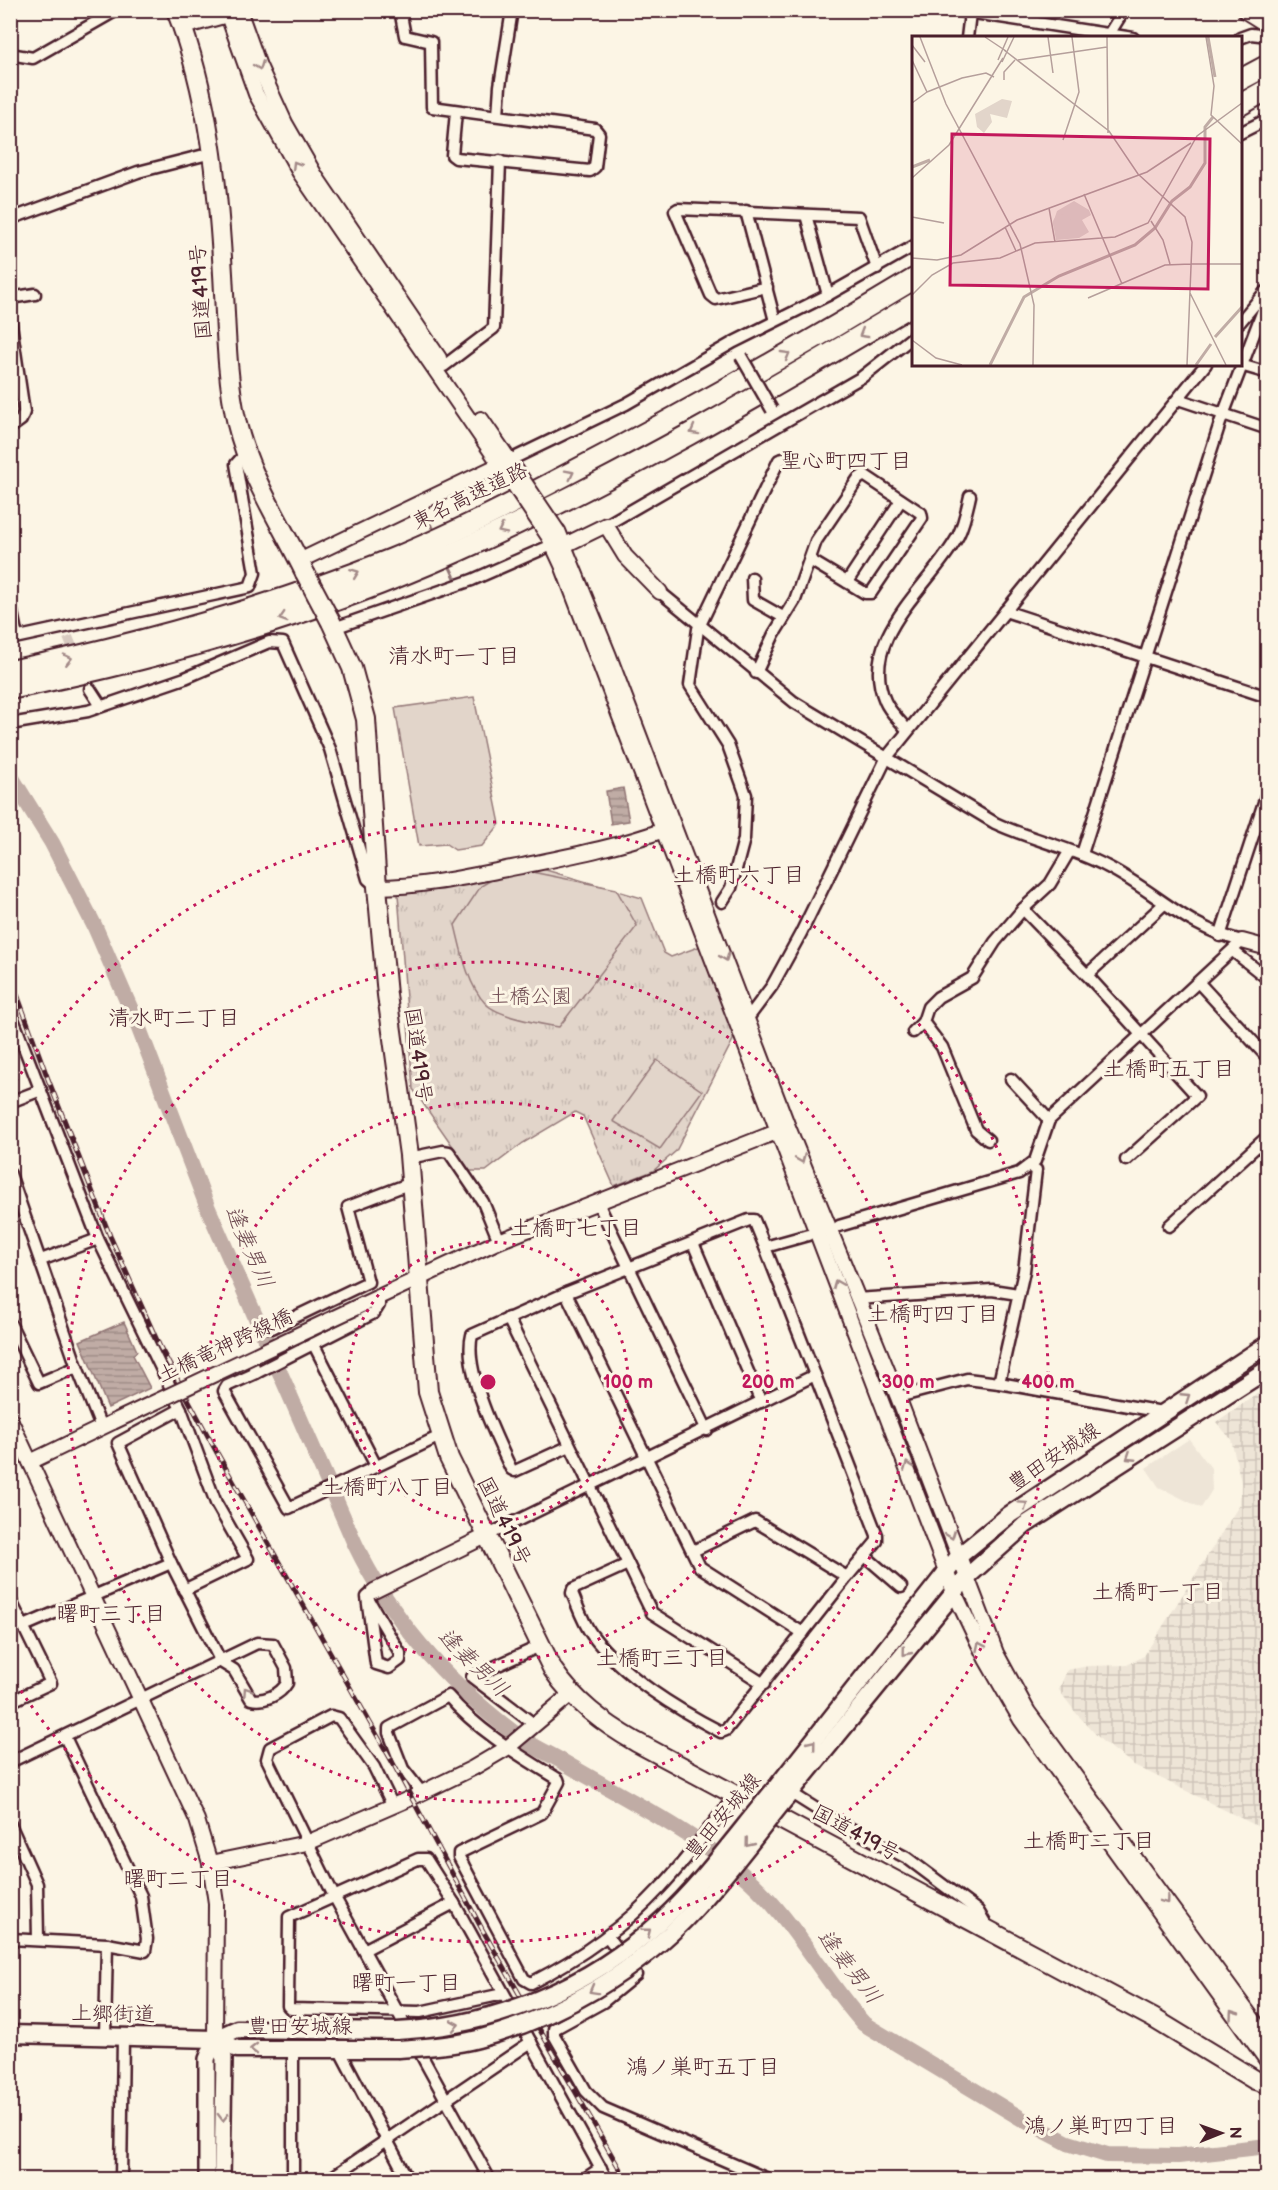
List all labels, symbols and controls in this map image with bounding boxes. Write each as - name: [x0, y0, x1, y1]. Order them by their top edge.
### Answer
- inset map: [912, 36, 1242, 366]
- one-way arrow: [252, 60, 264, 71]
- one-way arrow: [291, 161, 303, 171]
- street label: 国道419号: [185, 243, 217, 341]
- one-way arrow: [859, 326, 869, 338]
- one-way arrow: [780, 351, 790, 363]
- one-way arrow: [690, 424, 701, 435]
- district label: 聖心町四丁目: [780, 448, 912, 475]
- street label: 東名高速道路: [408, 457, 532, 535]
- one-way arrow: [564, 470, 574, 481]
- one-way arrow: [498, 522, 509, 534]
- one-way arrow: [349, 567, 360, 580]
- one-way arrow: [278, 611, 289, 623]
- district label: 清水町一丁目: [388, 643, 520, 670]
- one-way arrow: [62, 653, 72, 666]
- district label: 土橋町六丁目: [673, 862, 805, 889]
- one-way arrow: [717, 951, 730, 962]
- park label: 土橋公園: [488, 984, 572, 1009]
- district label: 清水町二丁目: [108, 1005, 240, 1032]
- street label: 国道419号: [399, 1006, 437, 1104]
- district label: 土橋町五丁目: [1103, 1056, 1235, 1083]
- one-way arrow: [794, 1153, 806, 1164]
- water label: 逢妻男川: [219, 1201, 279, 1293]
- district label: 土橋町七丁目: [510, 1215, 642, 1242]
- one-way arrow: [832, 1279, 844, 1290]
- district label: 土橋町四丁目: [867, 1301, 999, 1328]
- street label: 土橋竜神跨線橋: [153, 1304, 297, 1388]
- centre of rings: [478, 1372, 498, 1392]
- text: 100 m: [603, 1372, 653, 1393]
- text: 200 m: [741, 1372, 795, 1393]
- text: 300 m: [881, 1372, 935, 1393]
- text: 400 m: [1021, 1372, 1075, 1393]
- one-way arrow: [1180, 1393, 1191, 1404]
- street label: 豊田安城線: [1003, 1417, 1105, 1497]
- one-way arrow: [1126, 1450, 1136, 1462]
- one-way arrow: [902, 1461, 915, 1471]
- street label: 国道419号: [472, 1472, 536, 1570]
- district label: 土橋町八丁目: [321, 1474, 453, 1501]
- one-way arrow: [1018, 1501, 1029, 1512]
- one-way arrow: [944, 1529, 956, 1540]
- district label: 土橋町一丁目: [1092, 1579, 1224, 1606]
- district label: 曙町三丁目: [56, 1601, 166, 1628]
- water label: 逢妻男川: [432, 1623, 514, 1703]
- one-way arrow: [975, 1642, 987, 1653]
- district label: 土橋町三丁目: [596, 1645, 728, 1672]
- one-way arrow: [902, 1645, 913, 1656]
- one-way arrow: [243, 1686, 254, 1697]
- one-way arrow: [805, 1739, 816, 1750]
- street label: 豊田安城線: [680, 1768, 766, 1864]
- street label: 国道419号: [808, 1799, 904, 1867]
- district label: 土橋町二丁目: [1023, 1828, 1155, 1855]
- one-way arrow: [746, 1836, 757, 1847]
- district label: 曙町二丁目: [123, 1866, 233, 1893]
- one-way arrow: [1158, 1894, 1169, 1905]
- water label: 逢妻男川: [811, 1924, 887, 2010]
- one-way arrow: [640, 1928, 651, 1939]
- district label: 曙町一丁目: [351, 1970, 461, 1997]
- one-way arrow: [589, 1983, 599, 1994]
- street label: 上郷街道: [71, 2001, 155, 2027]
- one-way arrow: [1229, 2010, 1240, 2021]
- street label: 豊田安城線: [248, 2014, 353, 2039]
- one-way arrow: [450, 2019, 460, 2032]
- one-way arrow: [250, 2043, 259, 2055]
- district label: 鴻ノ巣町五丁目: [626, 2054, 780, 2081]
- north arrow: [1191, 2103, 1251, 2163]
- one-way arrow: [217, 2112, 229, 2121]
- district label: 鴻ノ巣町四丁目: [1024, 2113, 1178, 2140]
- text: N: [1225, 2127, 1244, 2139]

